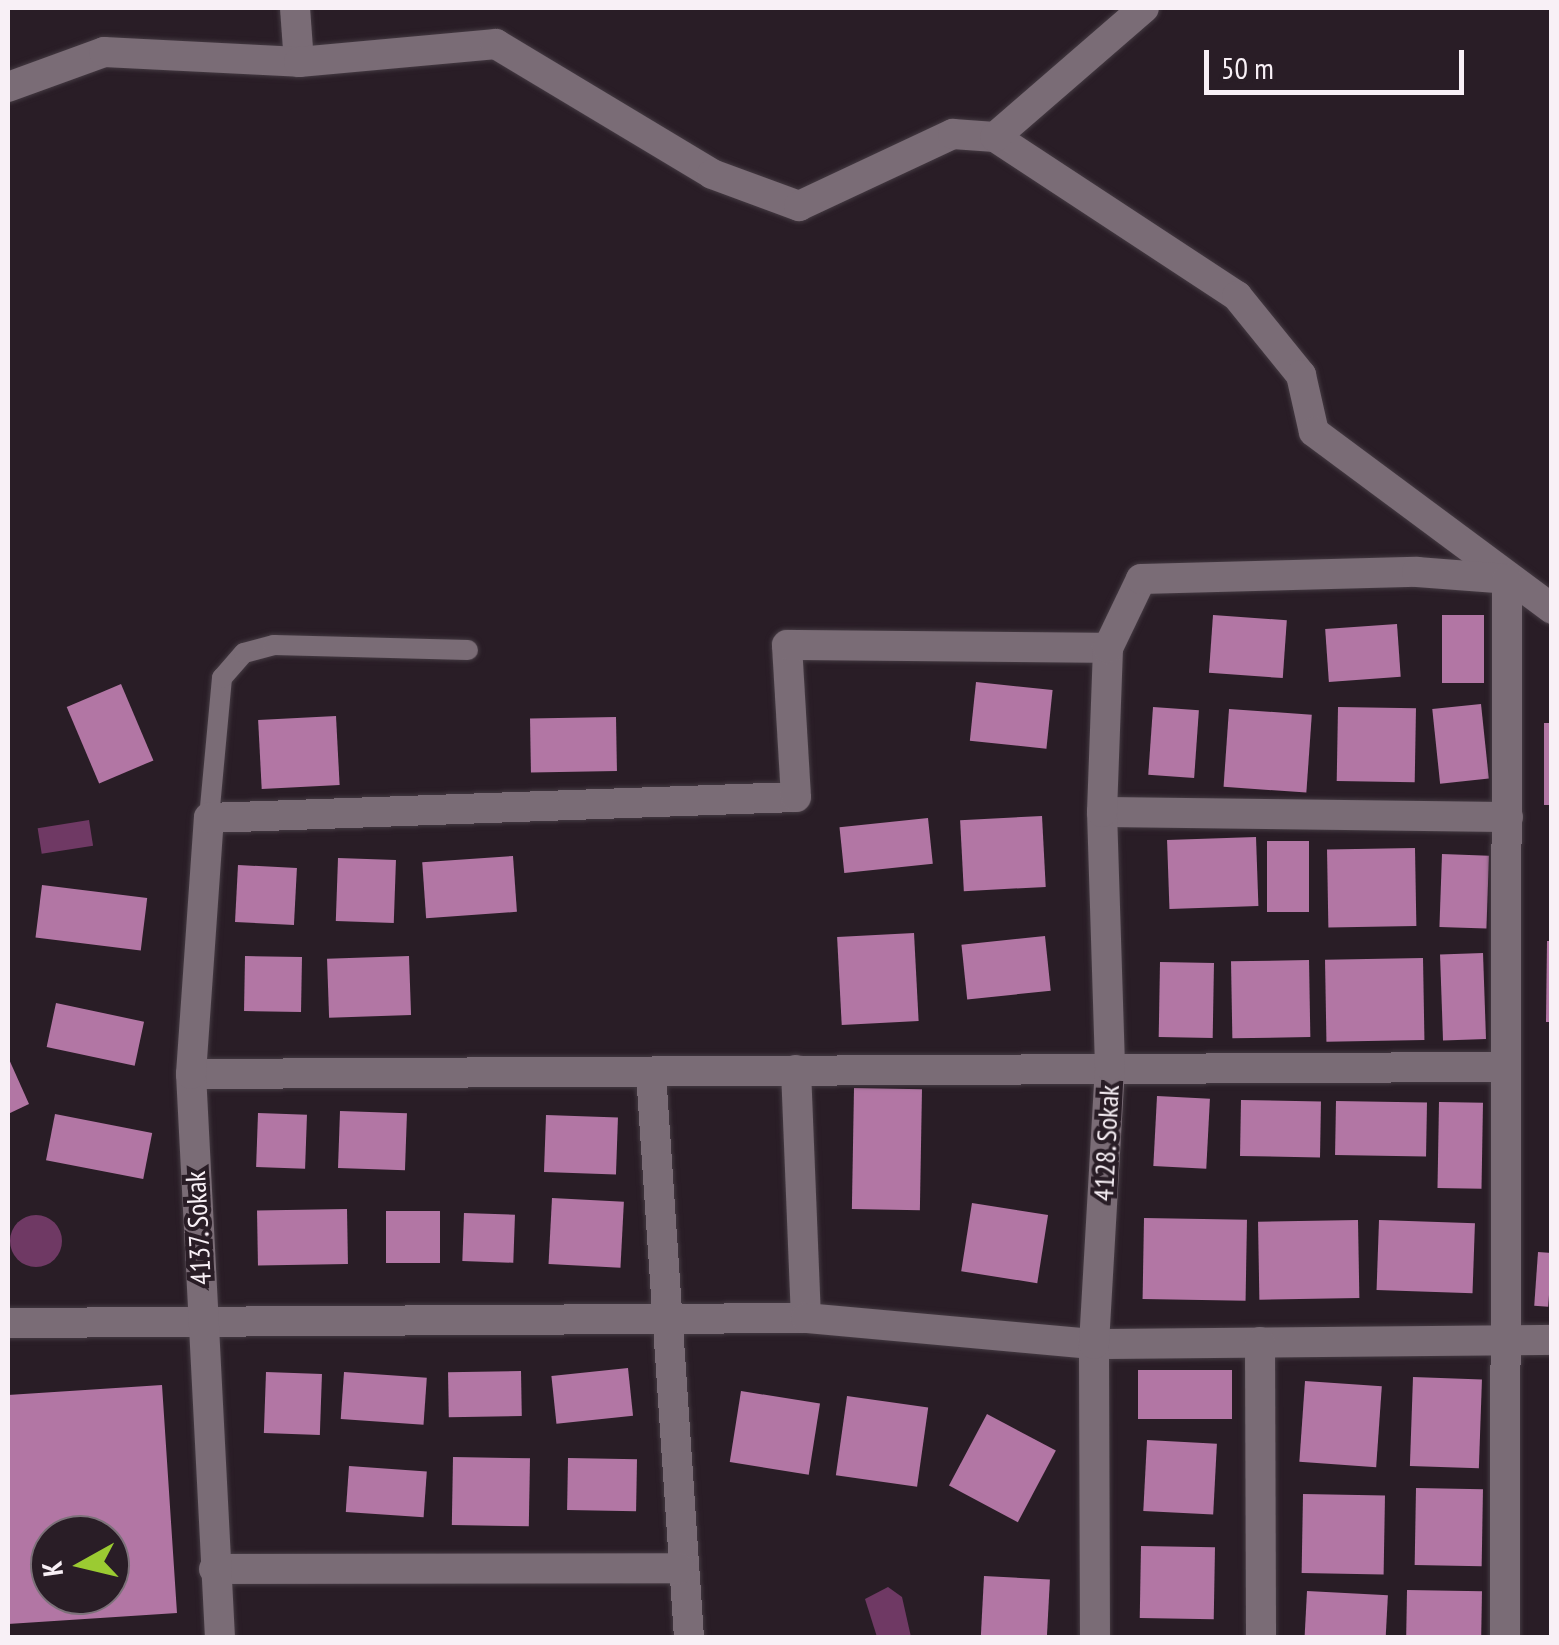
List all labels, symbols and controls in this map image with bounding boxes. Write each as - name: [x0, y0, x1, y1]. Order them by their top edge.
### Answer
- scale bar: [1209, 30, 1469, 92]
- text: 50 m: [1221, 48, 1274, 87]
- street label: 4128. Sokak: [1086, 1083, 1126, 1203]
- street label: 4137. Sokak: [178, 1169, 218, 1287]
- north arrow: [30, 1515, 130, 1615]
- text: K: [32, 1559, 71, 1579]

